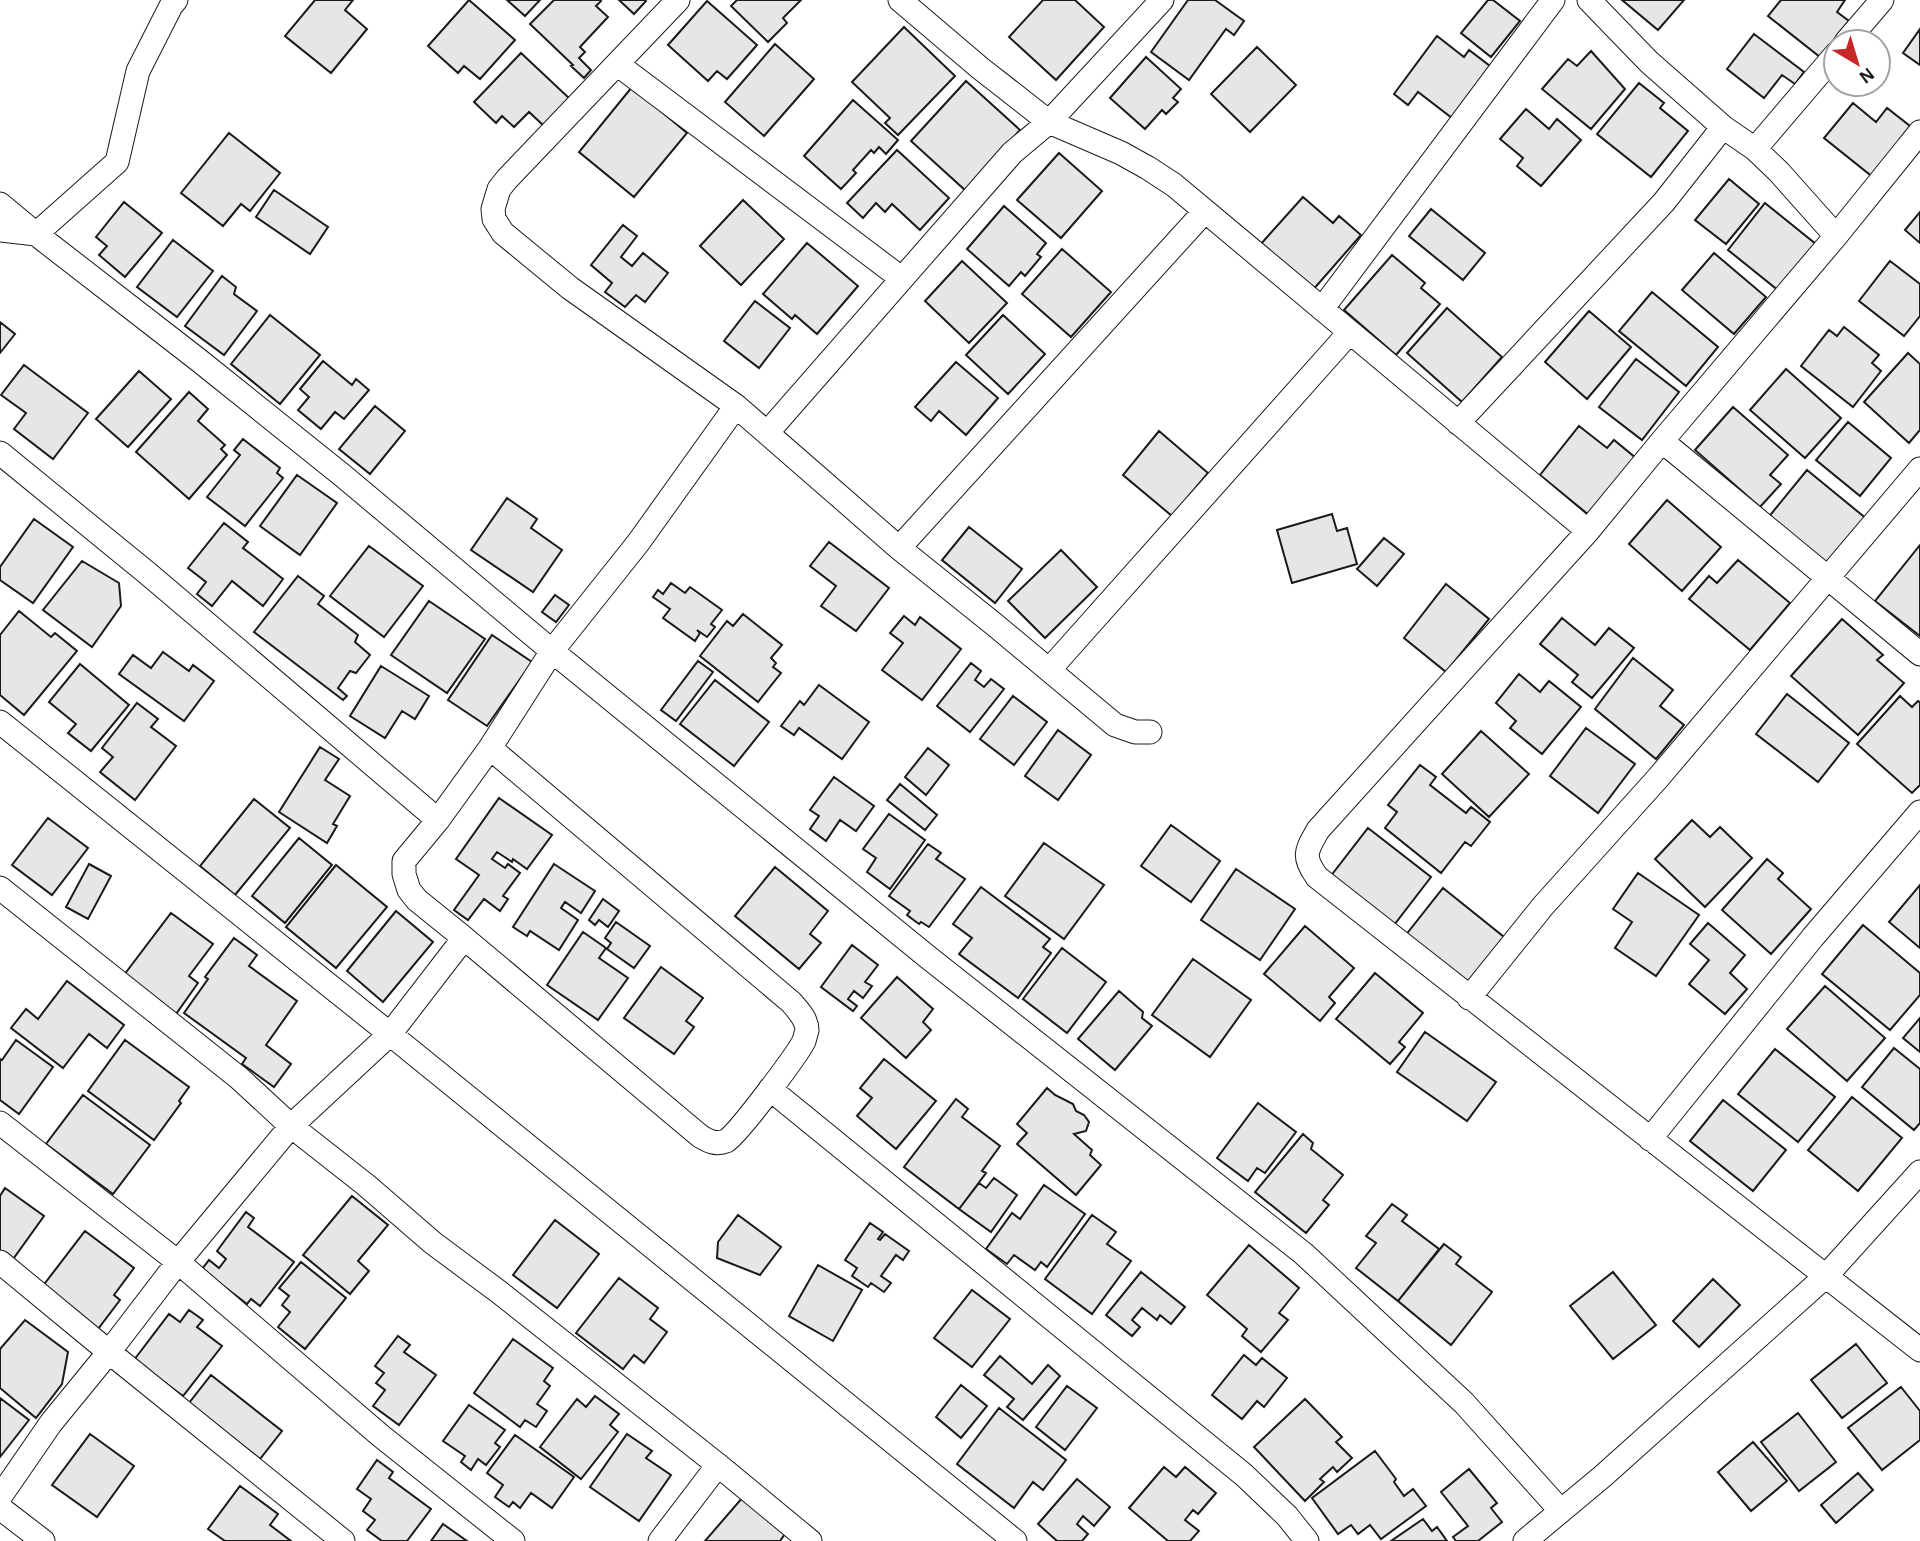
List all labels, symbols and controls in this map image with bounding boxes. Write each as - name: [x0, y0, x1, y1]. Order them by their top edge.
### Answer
- north arrow: [1822, 28, 1892, 98]
- text: N: [1855, 64, 1878, 87]

